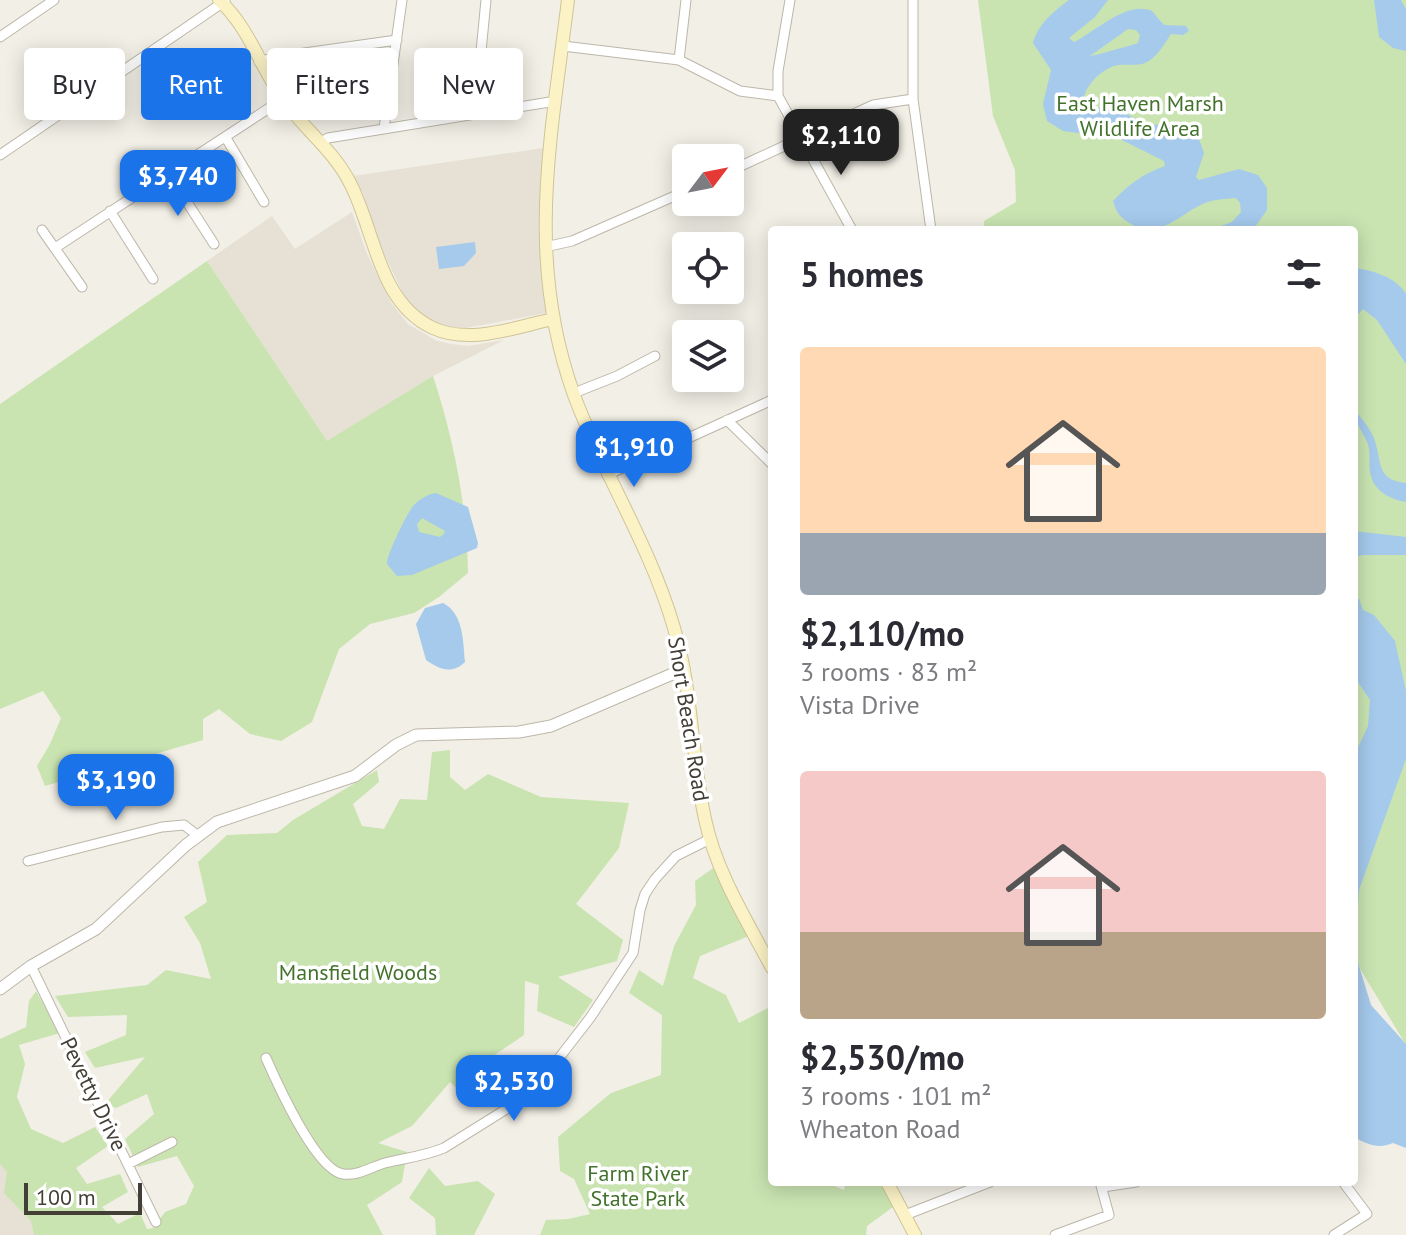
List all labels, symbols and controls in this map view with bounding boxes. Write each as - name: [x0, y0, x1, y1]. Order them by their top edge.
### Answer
- chip: Buy: [24, 48, 125, 120]
- chip: Rent: [141, 48, 251, 120]
- chip: Filters: [267, 48, 398, 120]
- chip: New: [414, 48, 523, 120]
- park label: East Haven Marsh Wildlife Area: [1056, 89, 1224, 142]
- pin: $2,110: [776, 109, 906, 177]
- text: $2,110: [801, 118, 881, 151]
- north arrow: [672, 144, 744, 216]
- map controls: [672, 144, 744, 392]
- pin: $3,740: [113, 150, 243, 218]
- text: $3,740: [138, 159, 218, 192]
- button: locate: [672, 232, 744, 304]
- text: 5 homes: [800, 252, 924, 296]
- icon: filters: [1282, 252, 1326, 296]
- button: layers: [672, 320, 744, 392]
- icon: home: [991, 399, 1135, 543]
- pin: $1,910: [569, 421, 699, 489]
- text: $1,910: [594, 430, 674, 463]
- text: $2,110/mo: [800, 611, 964, 655]
- street label: Short Beach Road: [662, 635, 716, 803]
- text: 3 rooms · 83 m²: [800, 655, 977, 688]
- text: Vista Drive: [800, 688, 920, 721]
- pin: $3,190: [51, 754, 181, 822]
- text: $3,190: [76, 763, 156, 796]
- icon: home: [991, 823, 1135, 967]
- park label: Mansfield Woods: [279, 958, 437, 986]
- street label: Pevetty Drive: [54, 1032, 134, 1156]
- text: $2,530/mo: [800, 1035, 964, 1079]
- pin: $2,530: [449, 1055, 579, 1123]
- text: $2,530: [474, 1064, 554, 1097]
- text: 3 rooms · 101 m²: [800, 1079, 992, 1112]
- text: Wheaton Road: [800, 1112, 961, 1145]
- park label: Farm River State Park: [587, 1159, 689, 1212]
- scale bar: [24, 1179, 142, 1215]
- text: 100 m: [36, 1183, 96, 1211]

